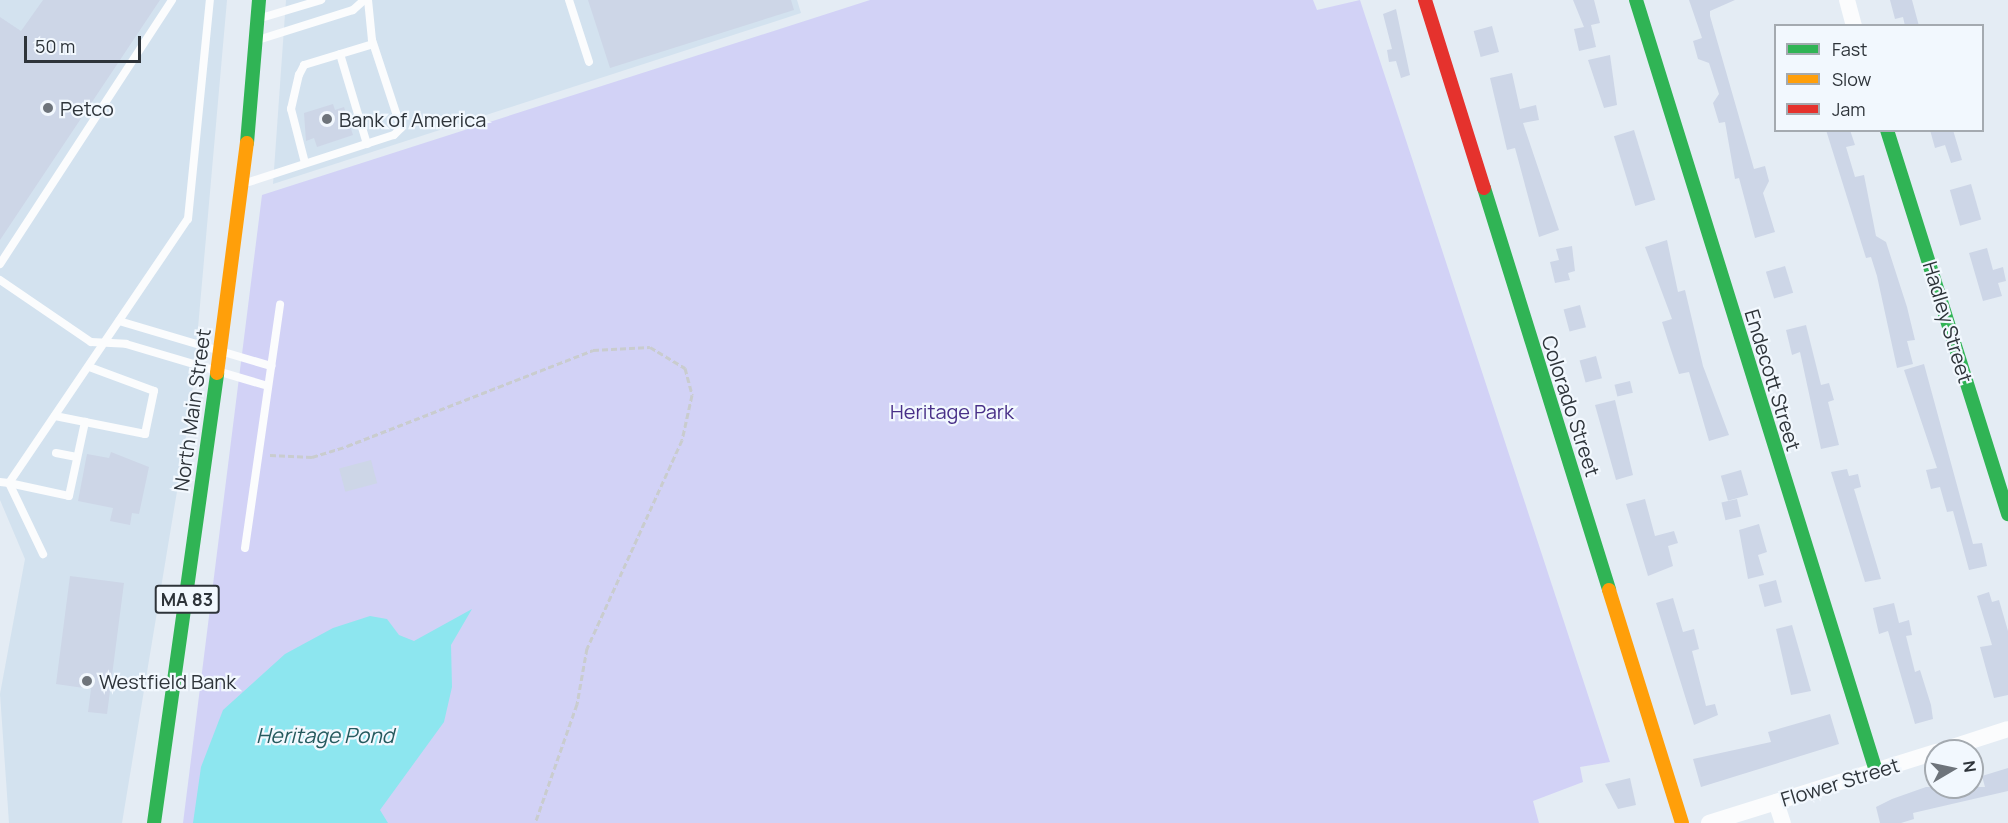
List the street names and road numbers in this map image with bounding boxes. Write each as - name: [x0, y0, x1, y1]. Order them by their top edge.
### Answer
- street label: Hadley Street: [1918, 258, 1978, 386]
- street label: Endecott Street: [1740, 306, 1806, 454]
- street label: North Main Street: [169, 327, 215, 493]
- street label: Colorado Street: [1537, 332, 1605, 480]
- road number: MA 83: [154, 584, 220, 614]
- street label: Flower Street: [1778, 753, 1902, 811]

